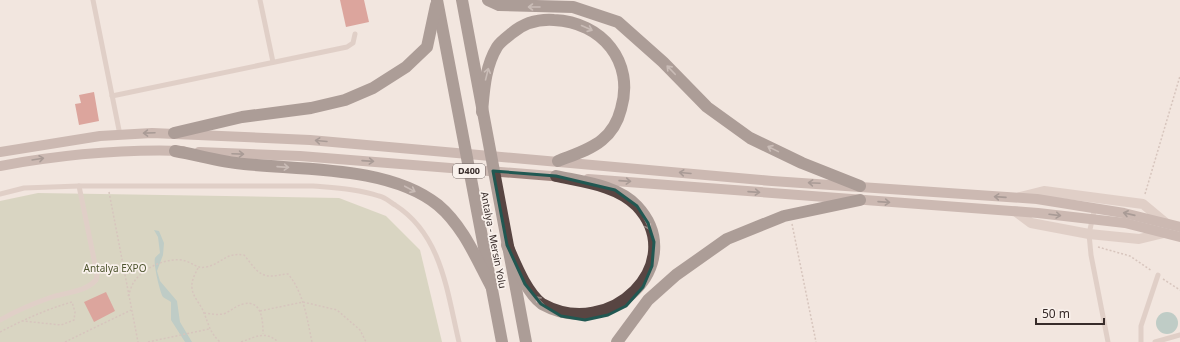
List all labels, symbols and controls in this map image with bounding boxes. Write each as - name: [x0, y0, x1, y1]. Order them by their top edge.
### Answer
- one-way arrow: [528, 3, 541, 11]
- one-way arrow: [581, 25, 593, 33]
- one-way arrow: [666, 65, 676, 75]
- one-way arrow: [484, 67, 491, 80]
- one-way arrow: [143, 129, 156, 137]
- one-way arrow: [315, 137, 328, 145]
- one-way arrow: [767, 145, 779, 152]
- one-way arrow: [231, 150, 244, 157]
- one-way arrow: [32, 155, 45, 163]
- one-way arrow: [361, 158, 374, 165]
- one-way arrow: [276, 163, 289, 170]
- road number: D400: [453, 164, 485, 178]
- one-way arrow: [679, 169, 692, 176]
- one-way arrow: [618, 178, 631, 185]
- one-way arrow: [808, 180, 821, 187]
- one-way arrow: [404, 186, 416, 193]
- one-way arrow: [747, 188, 760, 195]
- street label: Antalya - Mersin Yolu: [478, 190, 510, 290]
- one-way arrow: [994, 193, 1007, 200]
- one-way arrow: [877, 198, 890, 205]
- one-way arrow: [1122, 210, 1135, 218]
- one-way arrow: [1048, 211, 1061, 219]
- one-way arrow: [644, 218, 651, 230]
- park label: Antalya EXPO: [84, 261, 147, 275]
- one-way arrow: [535, 296, 545, 306]
- scale bar: [1036, 300, 1104, 326]
- text: 50 m: [1042, 305, 1070, 322]

